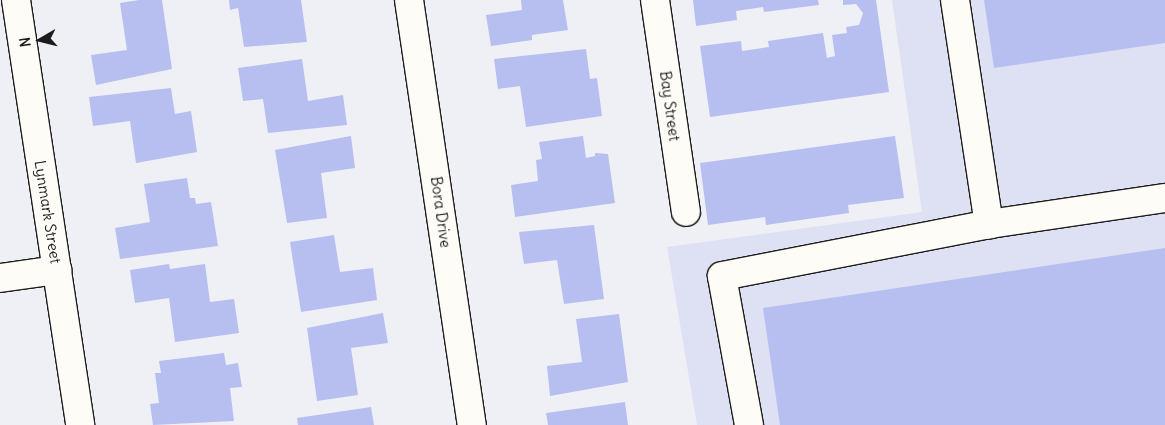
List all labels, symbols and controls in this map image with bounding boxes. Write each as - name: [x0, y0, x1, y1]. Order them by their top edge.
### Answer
- north arrow: [15, 15, 65, 65]
- text: N: [16, 36, 35, 48]
- street label: Bay Street: [656, 70, 684, 142]
- street label: Lynmark Street: [31, 159, 65, 265]
- street label: Bora Drive: [427, 175, 455, 249]

